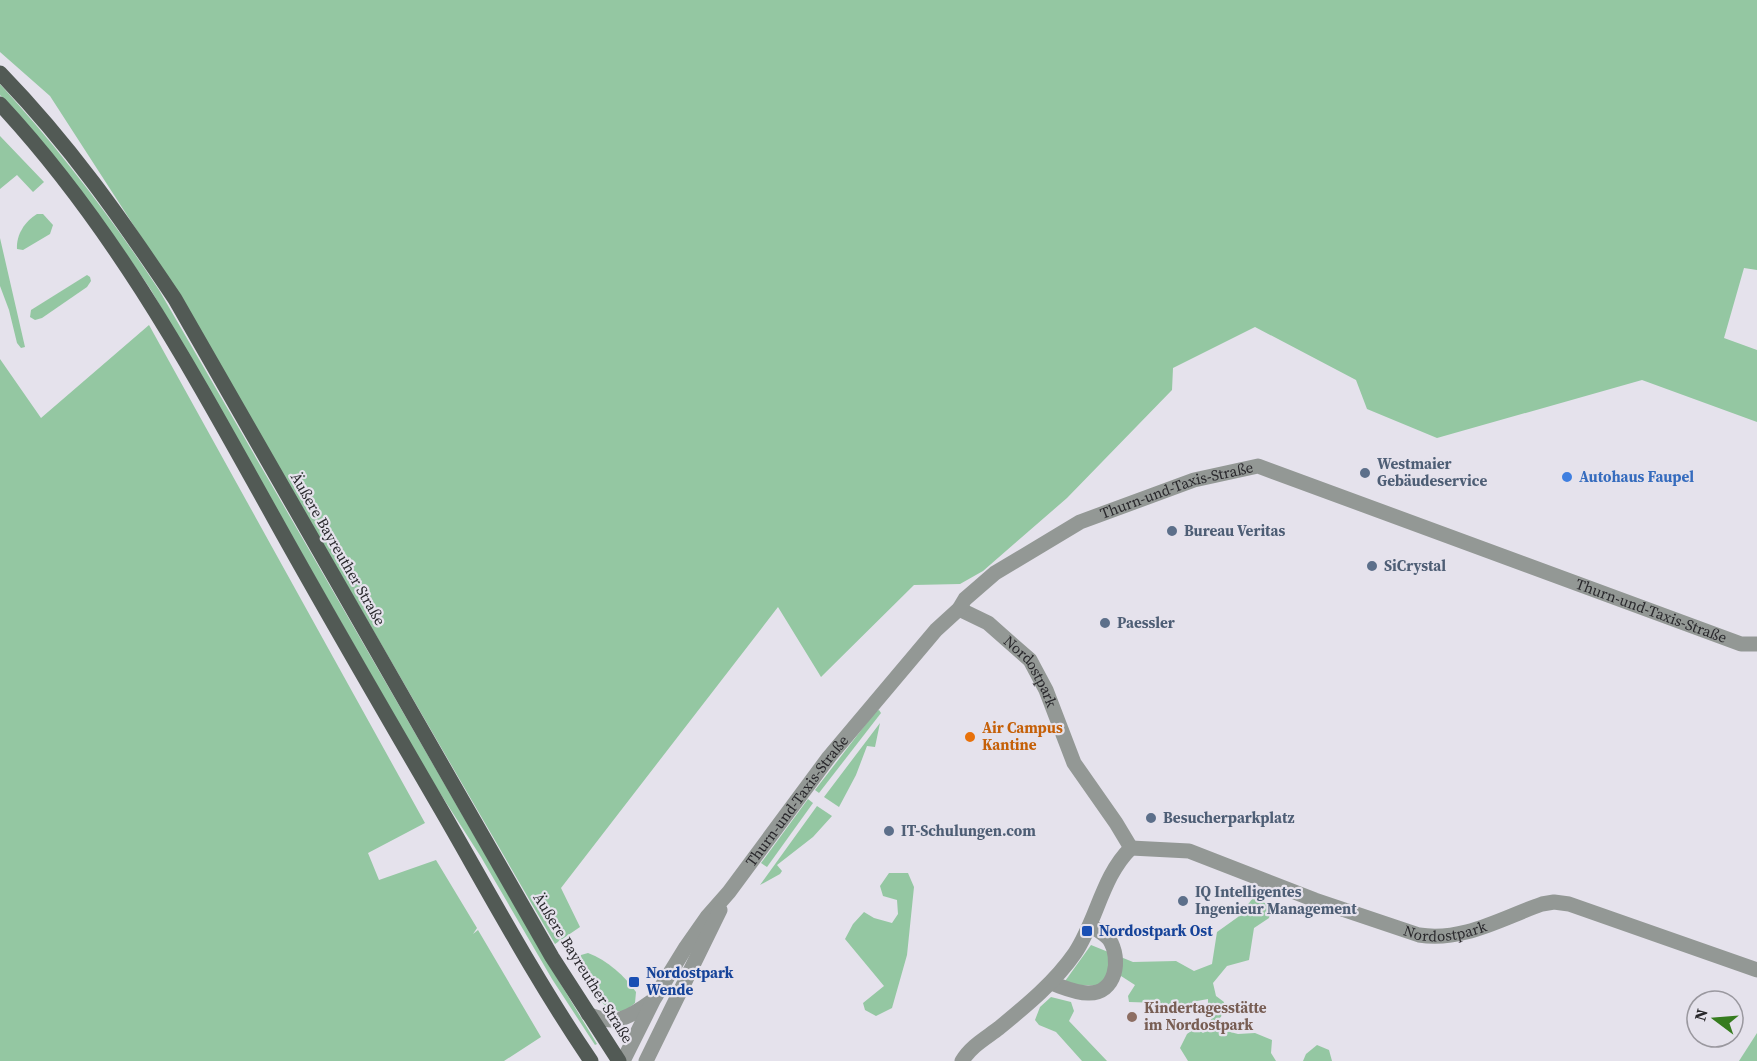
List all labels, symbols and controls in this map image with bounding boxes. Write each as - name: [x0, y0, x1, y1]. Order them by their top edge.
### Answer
- place label: Westmaier Gebäudeservice: [1377, 453, 1487, 491]
- street label: Thurn-und-Taxis-Straße: [1097, 456, 1255, 524]
- marker: Westmaier Gebäudeservice: [1358, 466, 1372, 480]
- place label: Autohaus Faupel: [1579, 466, 1694, 487]
- street label: Äußere Bayreuther Straße: [286, 468, 391, 629]
- marker: Autohaus Faupel: [1560, 470, 1574, 484]
- place label: Bureau Veritas: [1184, 520, 1285, 541]
- marker: Bureau Veritas: [1165, 524, 1179, 538]
- place label: SiCrystal: [1384, 555, 1446, 576]
- marker: SiCrystal: [1365, 559, 1379, 573]
- street label: Thurn-und-Taxis-Straße: [1573, 573, 1730, 648]
- place label: Paessler: [1117, 612, 1175, 633]
- marker: Paessler: [1098, 616, 1112, 630]
- street label: Nordostpark: [999, 630, 1063, 711]
- place label: Air Campus Kantine: [982, 717, 1063, 755]
- street label: Thurn-und-Taxis-Straße: [740, 730, 853, 871]
- marker: Air Campus Kantine: [963, 730, 977, 744]
- place label: Besucherparkplatz: [1163, 807, 1294, 828]
- marker: Besucherparkplatz: [1144, 811, 1158, 825]
- place label: IT-Schulungen.com: [901, 820, 1036, 841]
- marker: IT-Schulungen.com: [882, 824, 896, 838]
- place label: IQ Intelligentes Ingenieur Management: [1195, 881, 1357, 919]
- street label: Äußere Bayreuther Straße: [529, 889, 639, 1047]
- marker: IQ Intelligentes Ingenieur Management: [1176, 894, 1190, 908]
- street label: Nordostpark: [1401, 915, 1490, 946]
- place label: Nordostpark Ost: [1099, 920, 1213, 941]
- marker: Nordostpark Ost: [1080, 924, 1094, 938]
- place label: Nordostpark Wende: [646, 962, 734, 1000]
- marker: Nordostpark Wende: [627, 975, 641, 989]
- north arrow: [1685, 989, 1745, 1049]
- place label: Kindertagesstätte im Nordostpark: [1144, 997, 1267, 1035]
- text: N: [1688, 1006, 1713, 1023]
- marker: Kindertagesstätte im Nordostpark: [1125, 1010, 1139, 1024]

